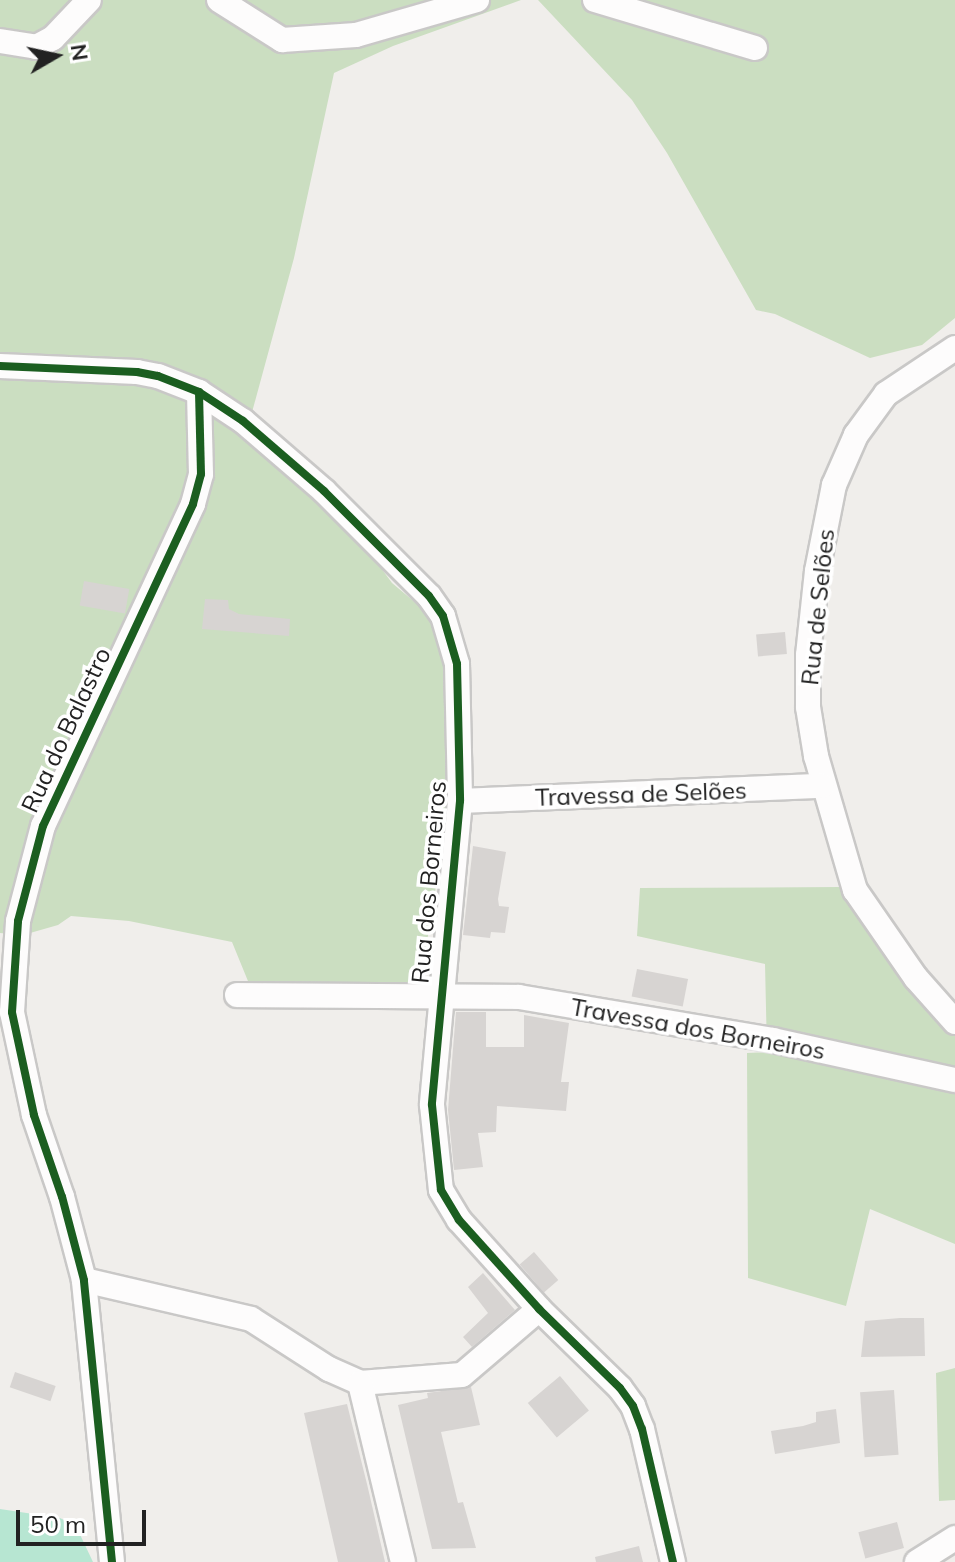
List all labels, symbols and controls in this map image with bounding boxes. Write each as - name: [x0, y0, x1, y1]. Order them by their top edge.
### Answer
- north arrow: [16, 16, 96, 96]
- text: N: [65, 42, 95, 63]
- street label: Rua de Selões: [795, 527, 841, 687]
- street label: Rua do Balastro: [15, 643, 117, 817]
- street label: Travessa de Selões: [535, 776, 747, 812]
- street label: Rua dos Borneiros: [406, 780, 452, 984]
- street label: Travessa dos Borneiros: [569, 992, 827, 1066]
- scale bar: [20, 1494, 150, 1544]
- text: 50 m: [30, 1509, 86, 1539]

